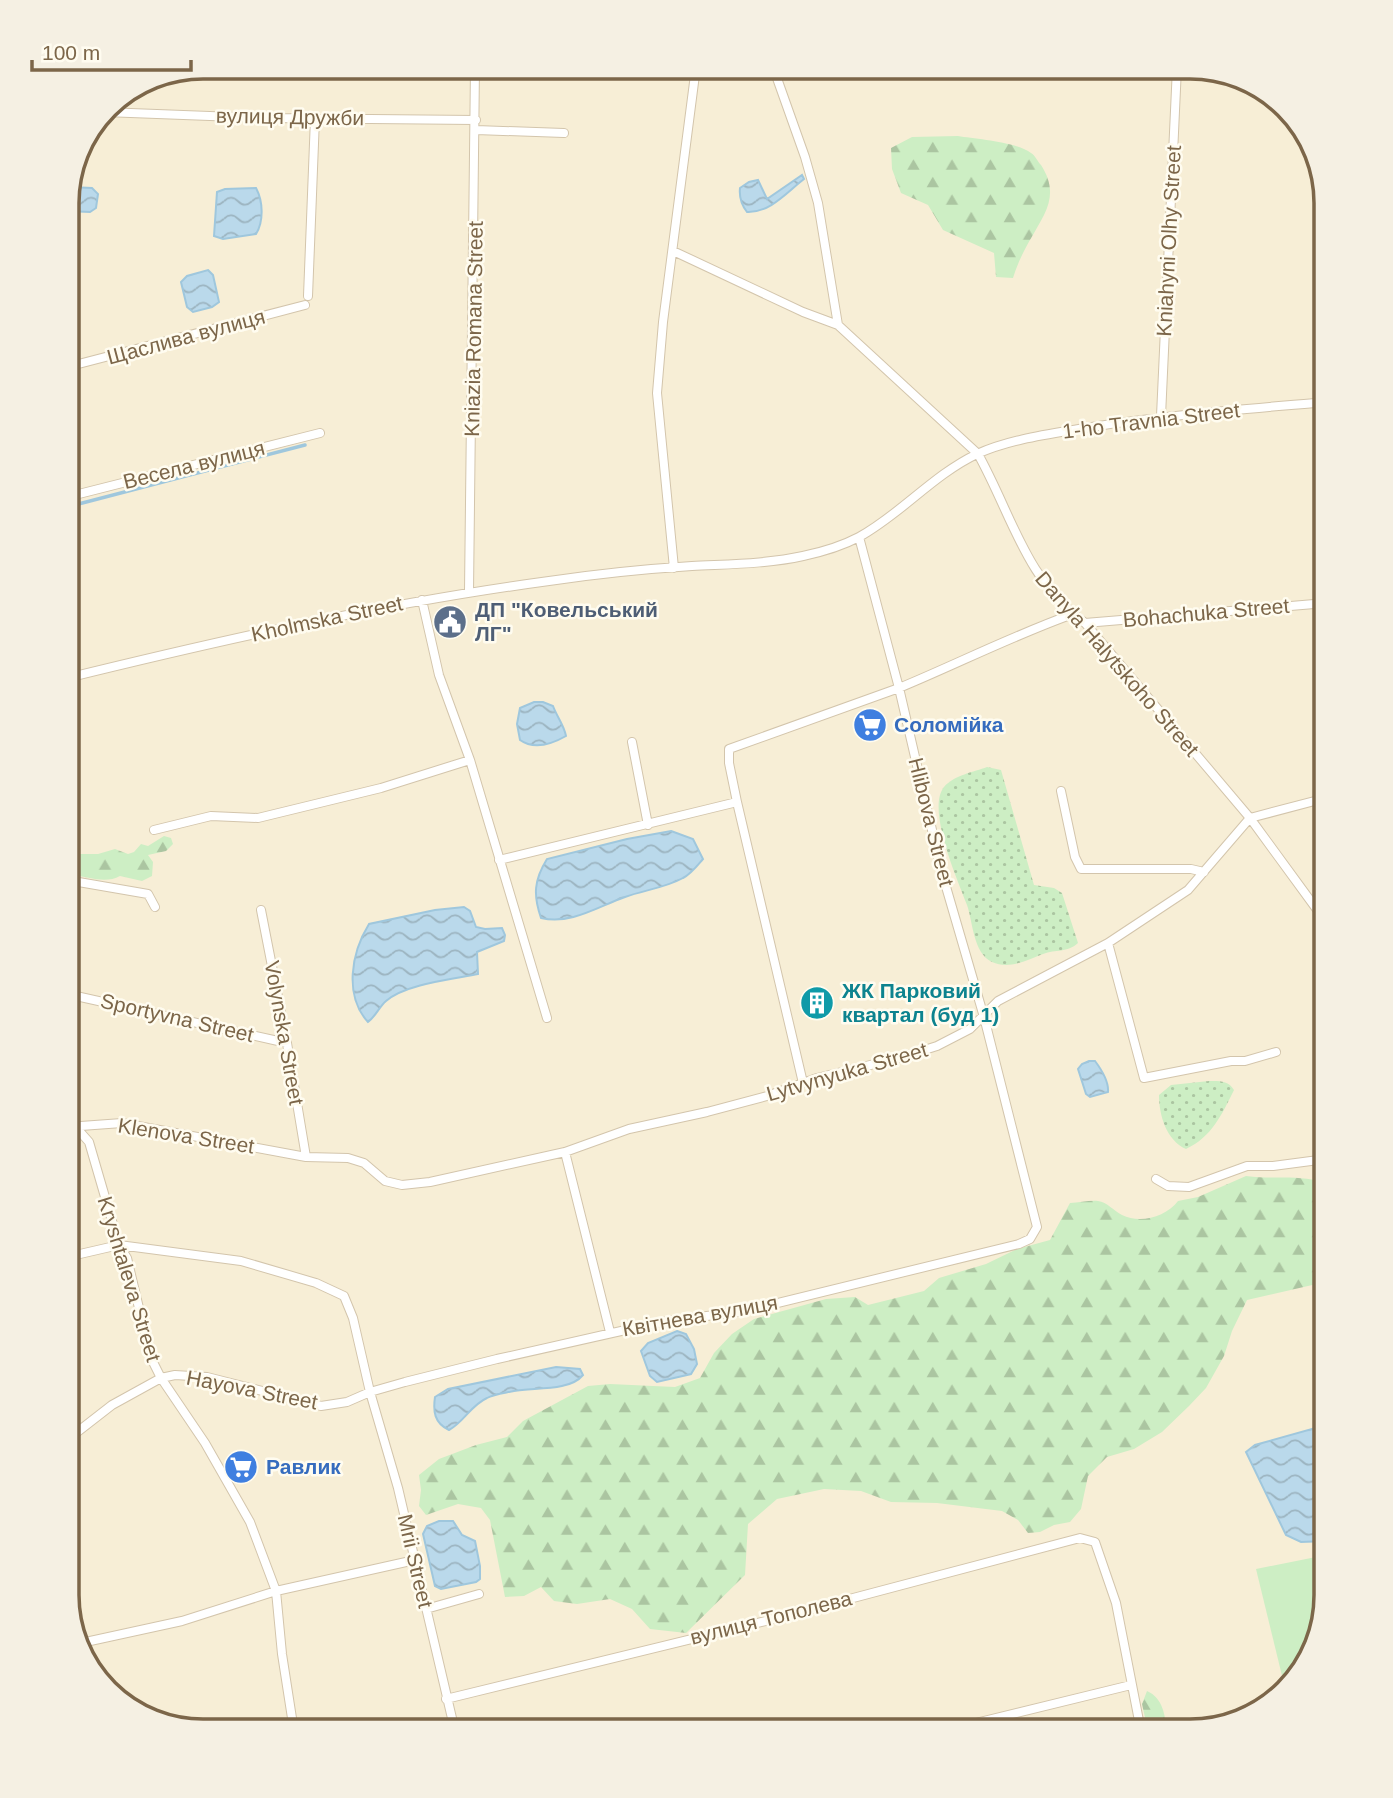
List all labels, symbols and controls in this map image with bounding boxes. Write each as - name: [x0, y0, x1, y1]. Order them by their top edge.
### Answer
- scale bar: [32, 28, 191, 72]
- text: 100 m: [42, 41, 100, 64]
- street label: вулиця Дружби: [216, 104, 364, 129]
- street label: Kniahyni Olhy Street: [1152, 145, 1185, 337]
- street label: Kniazia Romana Street: [460, 221, 487, 437]
- street label: Щаслива вулиця: [104, 304, 267, 369]
- street label: 1-ho Travnia Street: [1061, 398, 1241, 443]
- street label: Весела вулиця: [121, 436, 267, 493]
- street label: Danyla Halytskoho Street: [1031, 567, 1204, 761]
- street label: Kholmska Street: [249, 591, 405, 646]
- street label: Bohachuka Street: [1122, 594, 1290, 631]
- place label: ДП "Ковельський ЛГ": [475, 598, 658, 645]
- public building icon: ДП "Ковельський ЛГ": [431, 603, 469, 641]
- supermarket icon: Соломійка: [851, 706, 889, 744]
- place label: Соломійка: [894, 713, 1004, 736]
- street label: Hlibova Street: [904, 755, 959, 889]
- street label: Volynska Street: [260, 959, 309, 1107]
- place label: ЖК Парковий квартал (буд 1): [841, 979, 999, 1026]
- building icon: ЖК Парковий квартал (буд 1): [798, 984, 836, 1022]
- street label: Sportyvna Street: [98, 989, 256, 1046]
- street label: Lytvynyuka Street: [764, 1038, 930, 1105]
- street label: Klenova Street: [116, 1113, 256, 1158]
- street label: Kryshtaleva Street: [93, 1193, 166, 1364]
- street label: Квітнева вулиця: [620, 1291, 779, 1341]
- street label: Hayova Street: [185, 1366, 320, 1414]
- supermarket icon: Равлик: [222, 1448, 260, 1486]
- place label: Равлик: [266, 1455, 341, 1478]
- street label: Mrii Street: [394, 1512, 437, 1610]
- street label: вулиця Тополева: [688, 1586, 854, 1649]

